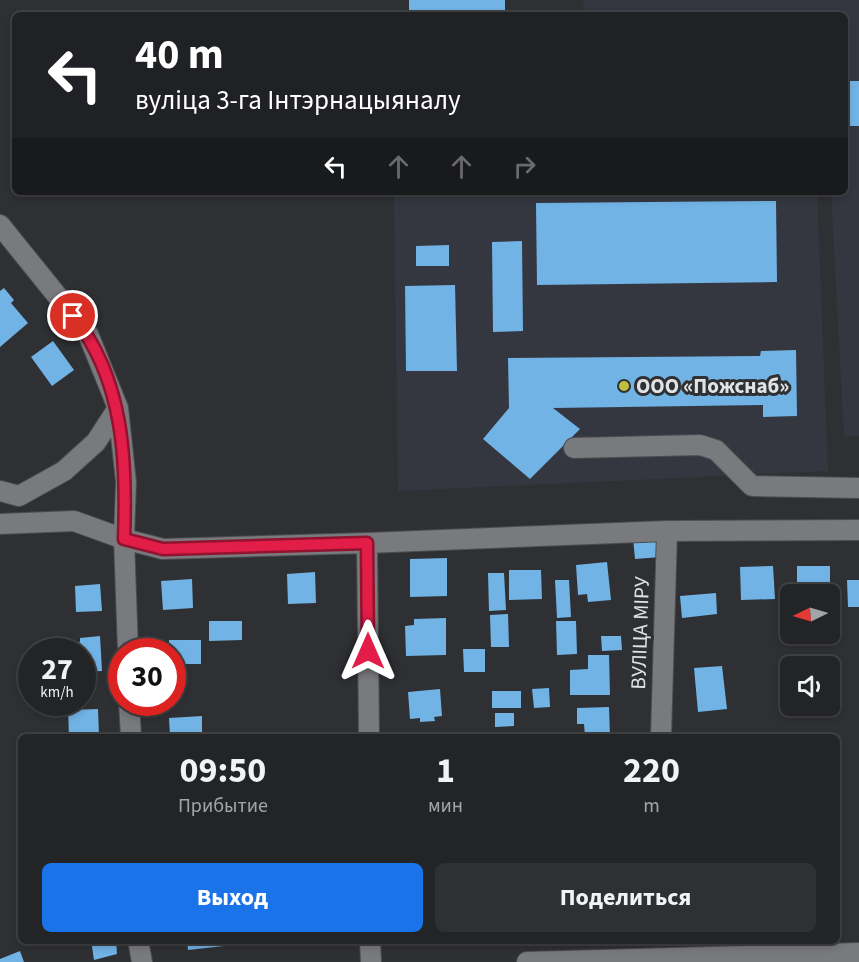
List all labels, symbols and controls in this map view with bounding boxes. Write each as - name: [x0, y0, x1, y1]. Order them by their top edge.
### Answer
- text: 40 m: [135, 25, 224, 85]
- icon: left: [36, 36, 114, 114]
- text: вуліца 3-га Інтэрнацыяналу: [135, 81, 461, 120]
- icon: left: [319, 150, 352, 183]
- icon: ahead: [382, 150, 415, 183]
- icon: ahead: [445, 150, 478, 183]
- icon: right: [508, 150, 541, 183]
- pin: [47, 290, 98, 341]
- icon: arrive: [56, 299, 89, 332]
- place label: ООО «Пожснаб»: [636, 371, 789, 401]
- marker: ООО «Пожснаб»: [617, 379, 631, 393]
- street label: ВУЛІЦА МІРУ: [623, 576, 657, 690]
- north arrow: [780, 584, 840, 644]
- map controls: [780, 584, 840, 716]
- position arrow: [336, 619, 400, 683]
- speed limit sign: 30: [108, 638, 186, 716]
- text: 27: [41, 648, 73, 691]
- button: sound: [780, 656, 840, 716]
- text: km/h: [40, 682, 74, 703]
- text: 09:50: [180, 745, 266, 796]
- text: 1: [436, 745, 455, 796]
- text: 220: [623, 745, 680, 796]
- text: Прибытие: [178, 792, 268, 820]
- text: мин: [428, 792, 463, 820]
- text: m: [643, 792, 660, 820]
- button: Выход: [42, 863, 423, 932]
- button: Поделиться: [435, 863, 816, 932]

